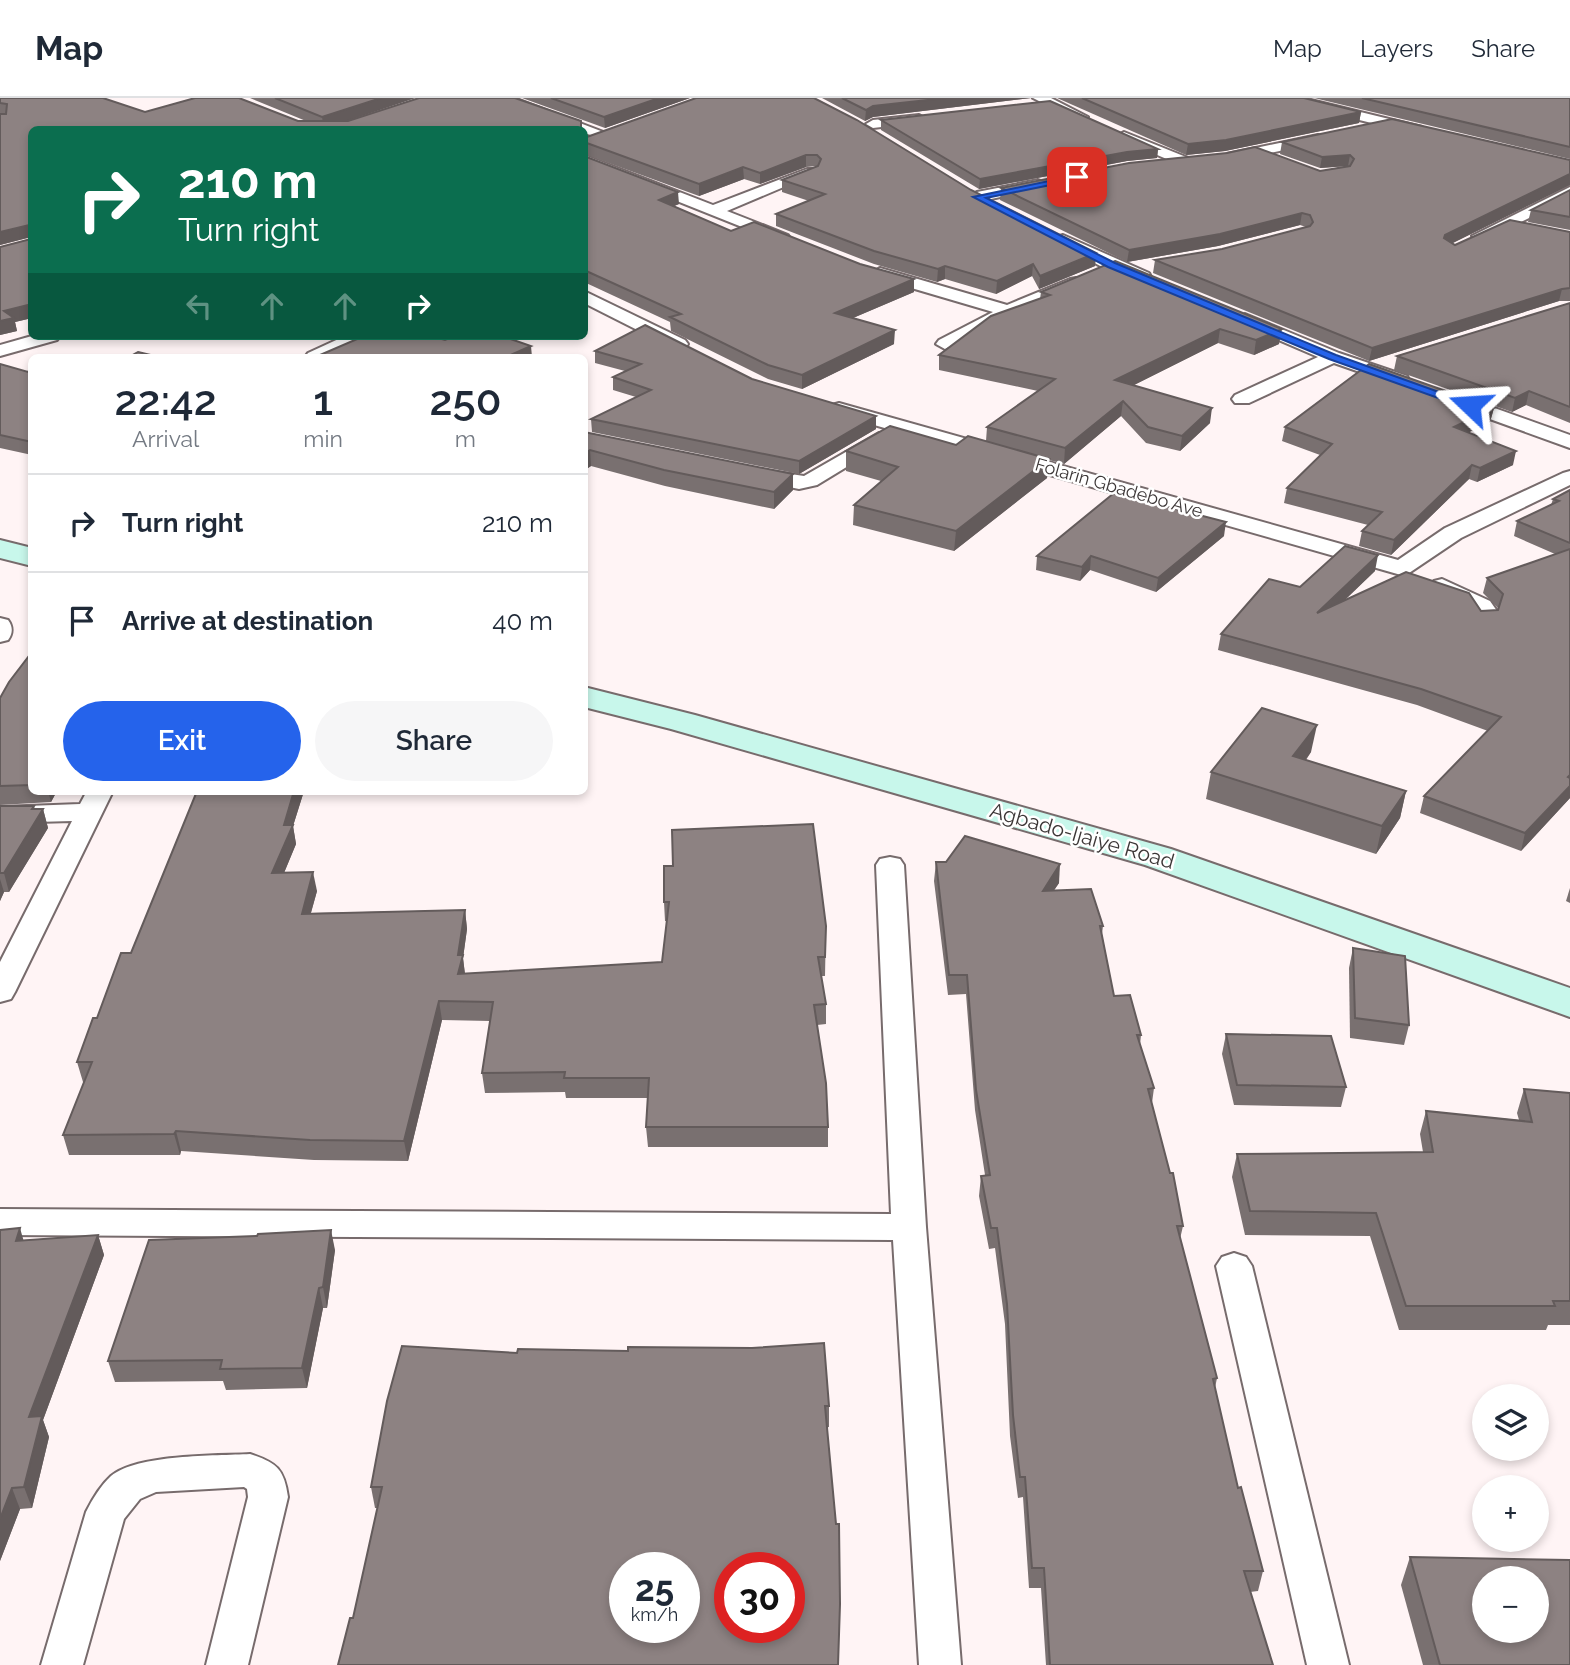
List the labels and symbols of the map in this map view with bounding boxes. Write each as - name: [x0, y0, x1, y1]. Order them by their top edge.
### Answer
- pin: [1047, 147, 1107, 207]
- position arrow: [1433, 368, 1507, 442]
- street label: Folarin Gbadebo Ave: [1033, 454, 1206, 522]
- street label: Agbado-Ijaiye Road: [987, 797, 1177, 874]
- speed limit sign: 30: [714, 1552, 805, 1643]

